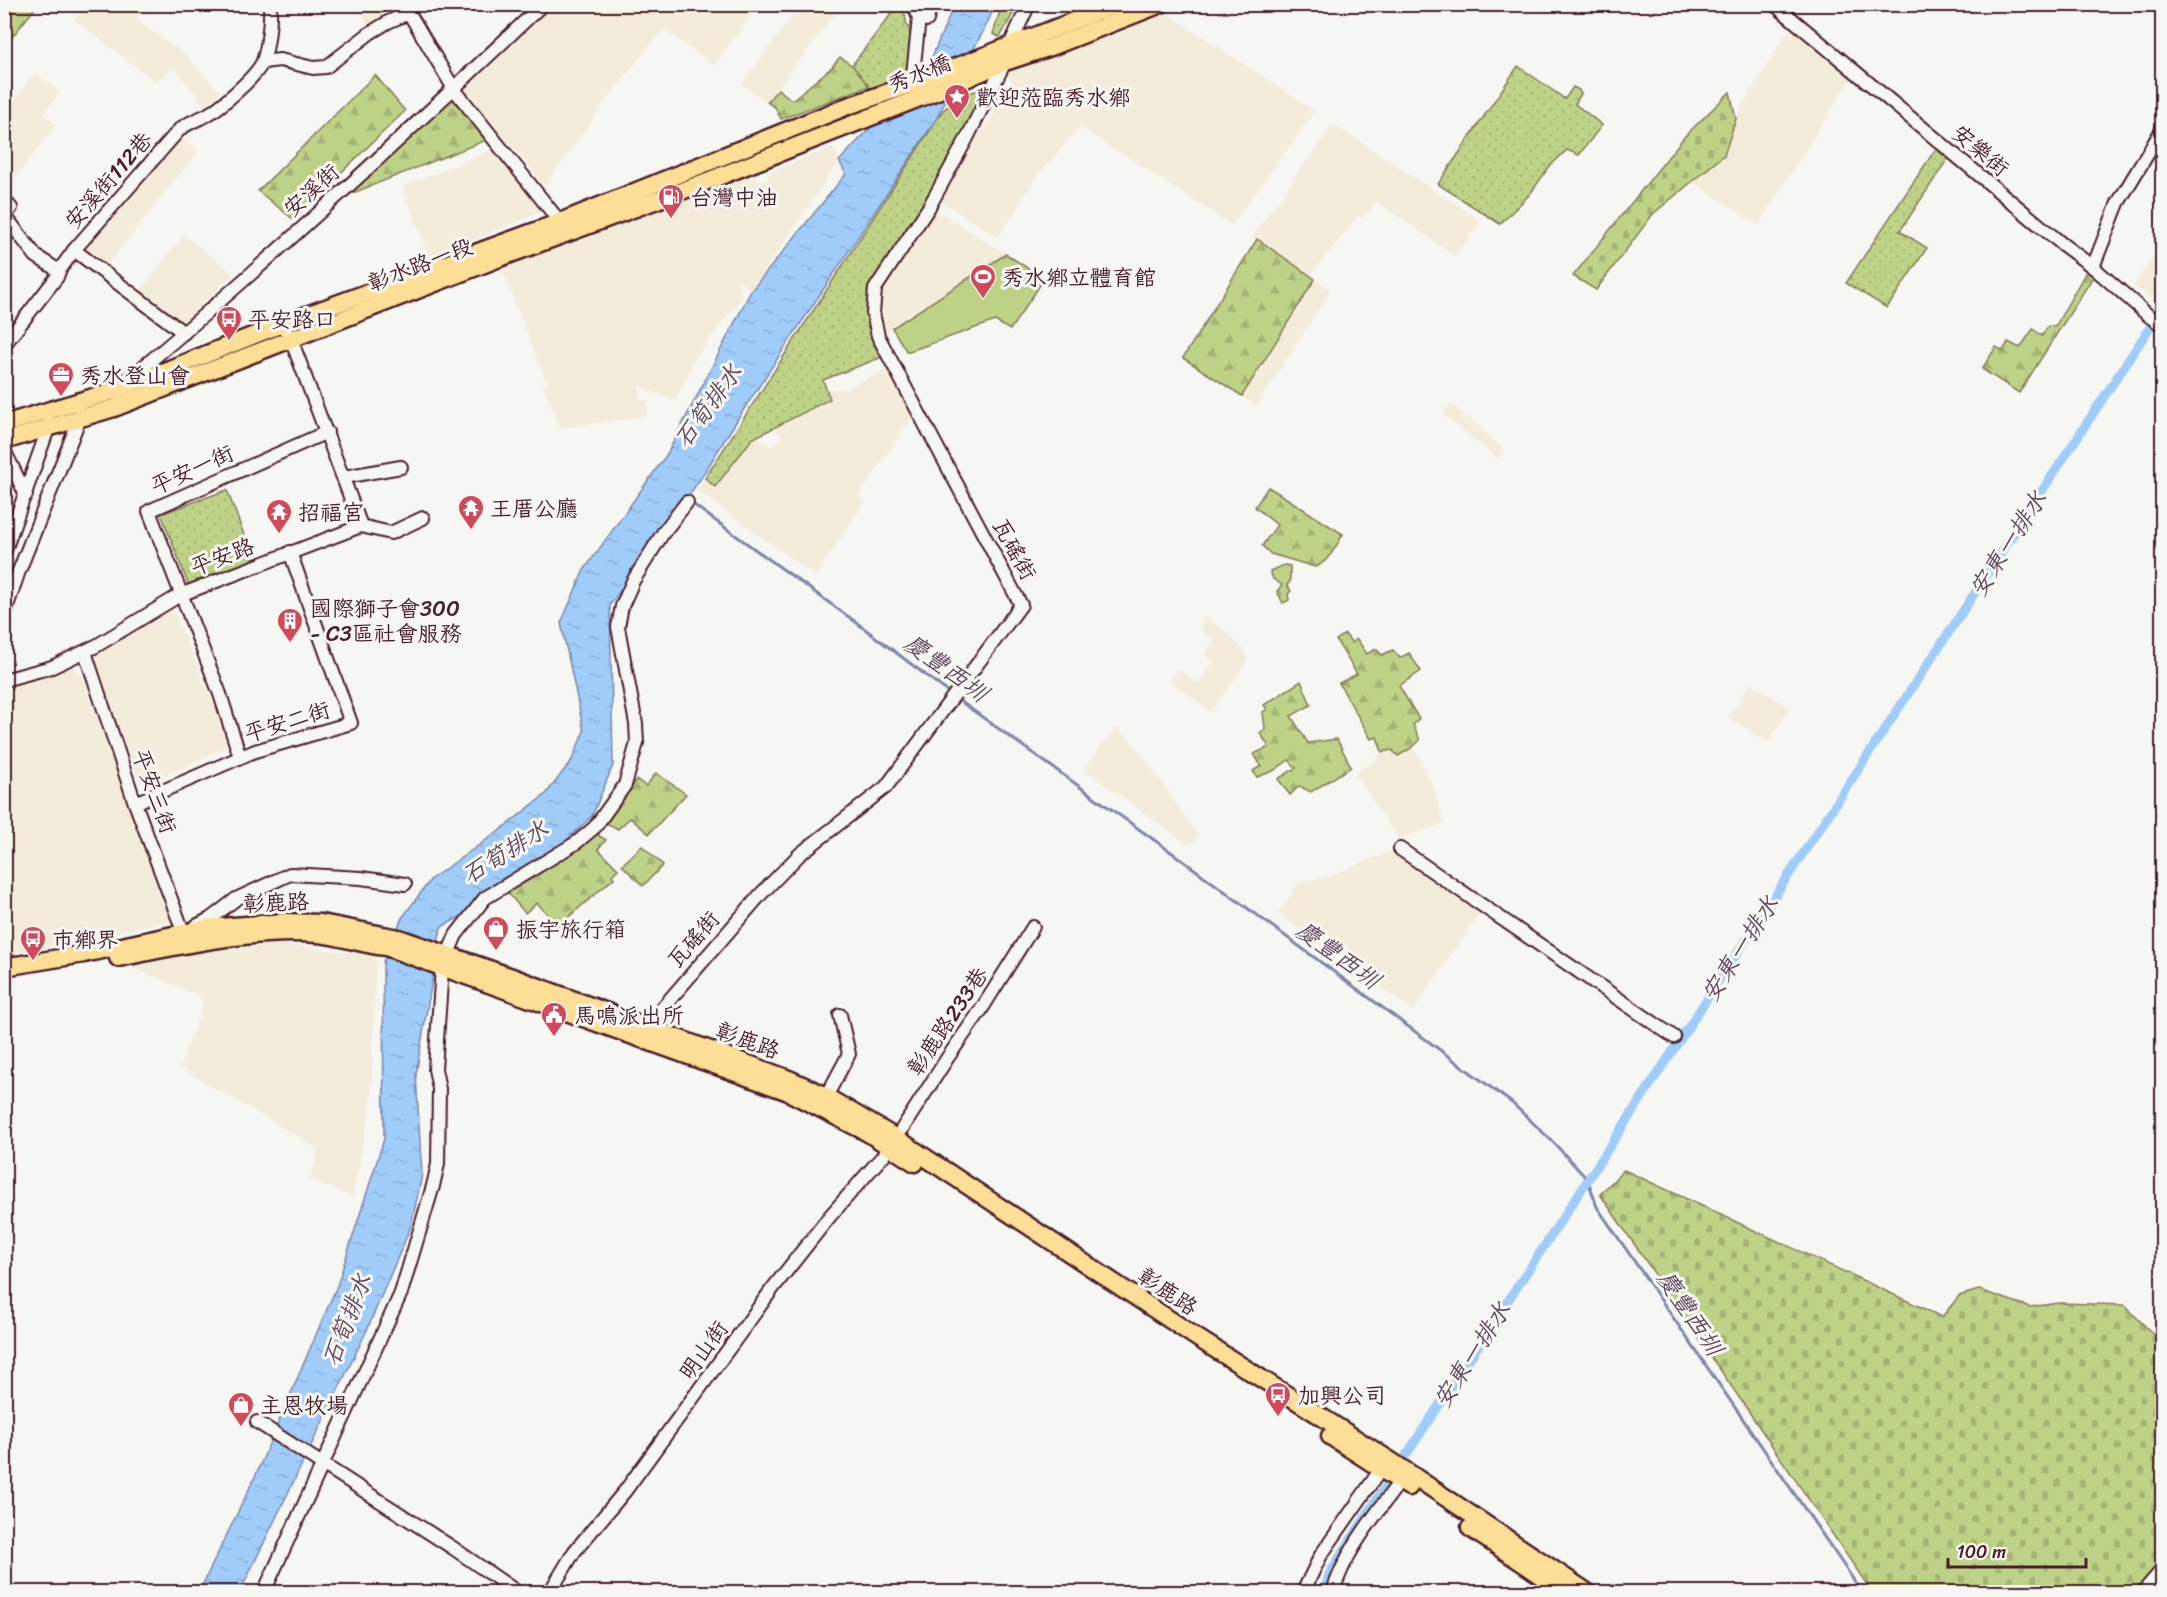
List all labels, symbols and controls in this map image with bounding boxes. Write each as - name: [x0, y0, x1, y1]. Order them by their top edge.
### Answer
- street label: 秀水橋: [881, 43, 957, 104]
- place label: 歡迎蒞臨秀水鄉: [976, 78, 1130, 117]
- place icon: 歡迎蒞臨秀水鄉: [942, 82, 972, 120]
- street label: 安樂街: [1943, 114, 2018, 187]
- street label: 安溪街112巷: [54, 122, 162, 238]
- street label: 安溪街: [274, 154, 349, 227]
- place label: 台灣中油: [690, 178, 778, 217]
- fuel station icon: 台灣中油: [656, 182, 686, 220]
- street label: 彰水路一段: [362, 227, 479, 302]
- place label: 秀水鄉立體育館: [1002, 258, 1156, 297]
- sports icon: 秀水鄉立體育館: [968, 262, 998, 300]
- place label: 平安路口: [248, 300, 336, 339]
- bus stop icon: 平安路口: [214, 304, 244, 342]
- water label: 石筍排水: [663, 354, 754, 457]
- place label: 秀水登山會: [80, 356, 190, 395]
- office icon: 秀水登山會: [46, 360, 76, 398]
- street label: 平安一街: [144, 434, 240, 505]
- water label: 安東一排水: [1958, 481, 2059, 606]
- place label: 王厝公廳: [490, 489, 578, 528]
- place label: 招福宮: [298, 493, 364, 532]
- temple icon: 王厝公廳: [456, 493, 486, 531]
- temple icon: 招福宮: [264, 497, 294, 535]
- street label: 瓦磘街: [982, 511, 1048, 588]
- street label: 平安路: [184, 526, 260, 587]
- place label: 國際獅子會300 - C3區社會服務: [310, 589, 462, 653]
- building icon: 國際獅子會300 - C3區社會服務: [275, 606, 305, 644]
- water label: 慶豐西圳: [895, 623, 1000, 715]
- street label: 平安二街: [239, 690, 335, 753]
- street label: 平安三街: [121, 743, 188, 839]
- water label: 石筍排水: [453, 808, 558, 895]
- street label: 彰鹿路: [242, 882, 310, 923]
- water label: 安東一排水: [1690, 886, 1791, 1011]
- street label: 瓦磘街: [657, 902, 730, 977]
- place label: 振宇旅行箱: [516, 910, 626, 949]
- water label: 慶豐西圳: [1287, 910, 1392, 1002]
- shop icon: 振宇旅行箱: [481, 914, 511, 952]
- place label: 市鄉界: [52, 920, 118, 959]
- bus stop icon: 市鄉界: [18, 924, 48, 962]
- street label: 彰鹿路233巷: [896, 959, 998, 1084]
- place label: 馬鳴派出所: [574, 996, 684, 1035]
- public building icon: 馬鳴派出所: [539, 1000, 569, 1038]
- street label: 彰鹿路: [710, 1011, 786, 1070]
- street label: 彰鹿路: [1129, 1257, 1206, 1326]
- water label: 慶豐西圳: [1646, 1261, 1736, 1367]
- water label: 石筍排水: [310, 1267, 384, 1372]
- water label: 安東一排水: [1422, 1292, 1523, 1417]
- street label: 明山街: [668, 1312, 739, 1388]
- place label: 加興公司: [1298, 1376, 1386, 1415]
- bus stop icon: 加興公司: [1263, 1380, 1293, 1418]
- place label: 主恩牧場: [260, 1386, 348, 1425]
- shop icon: 主恩牧場: [226, 1390, 256, 1428]
- scale bar: [1948, 1531, 2086, 1569]
- text: 100 m: [1957, 1536, 2006, 1568]

